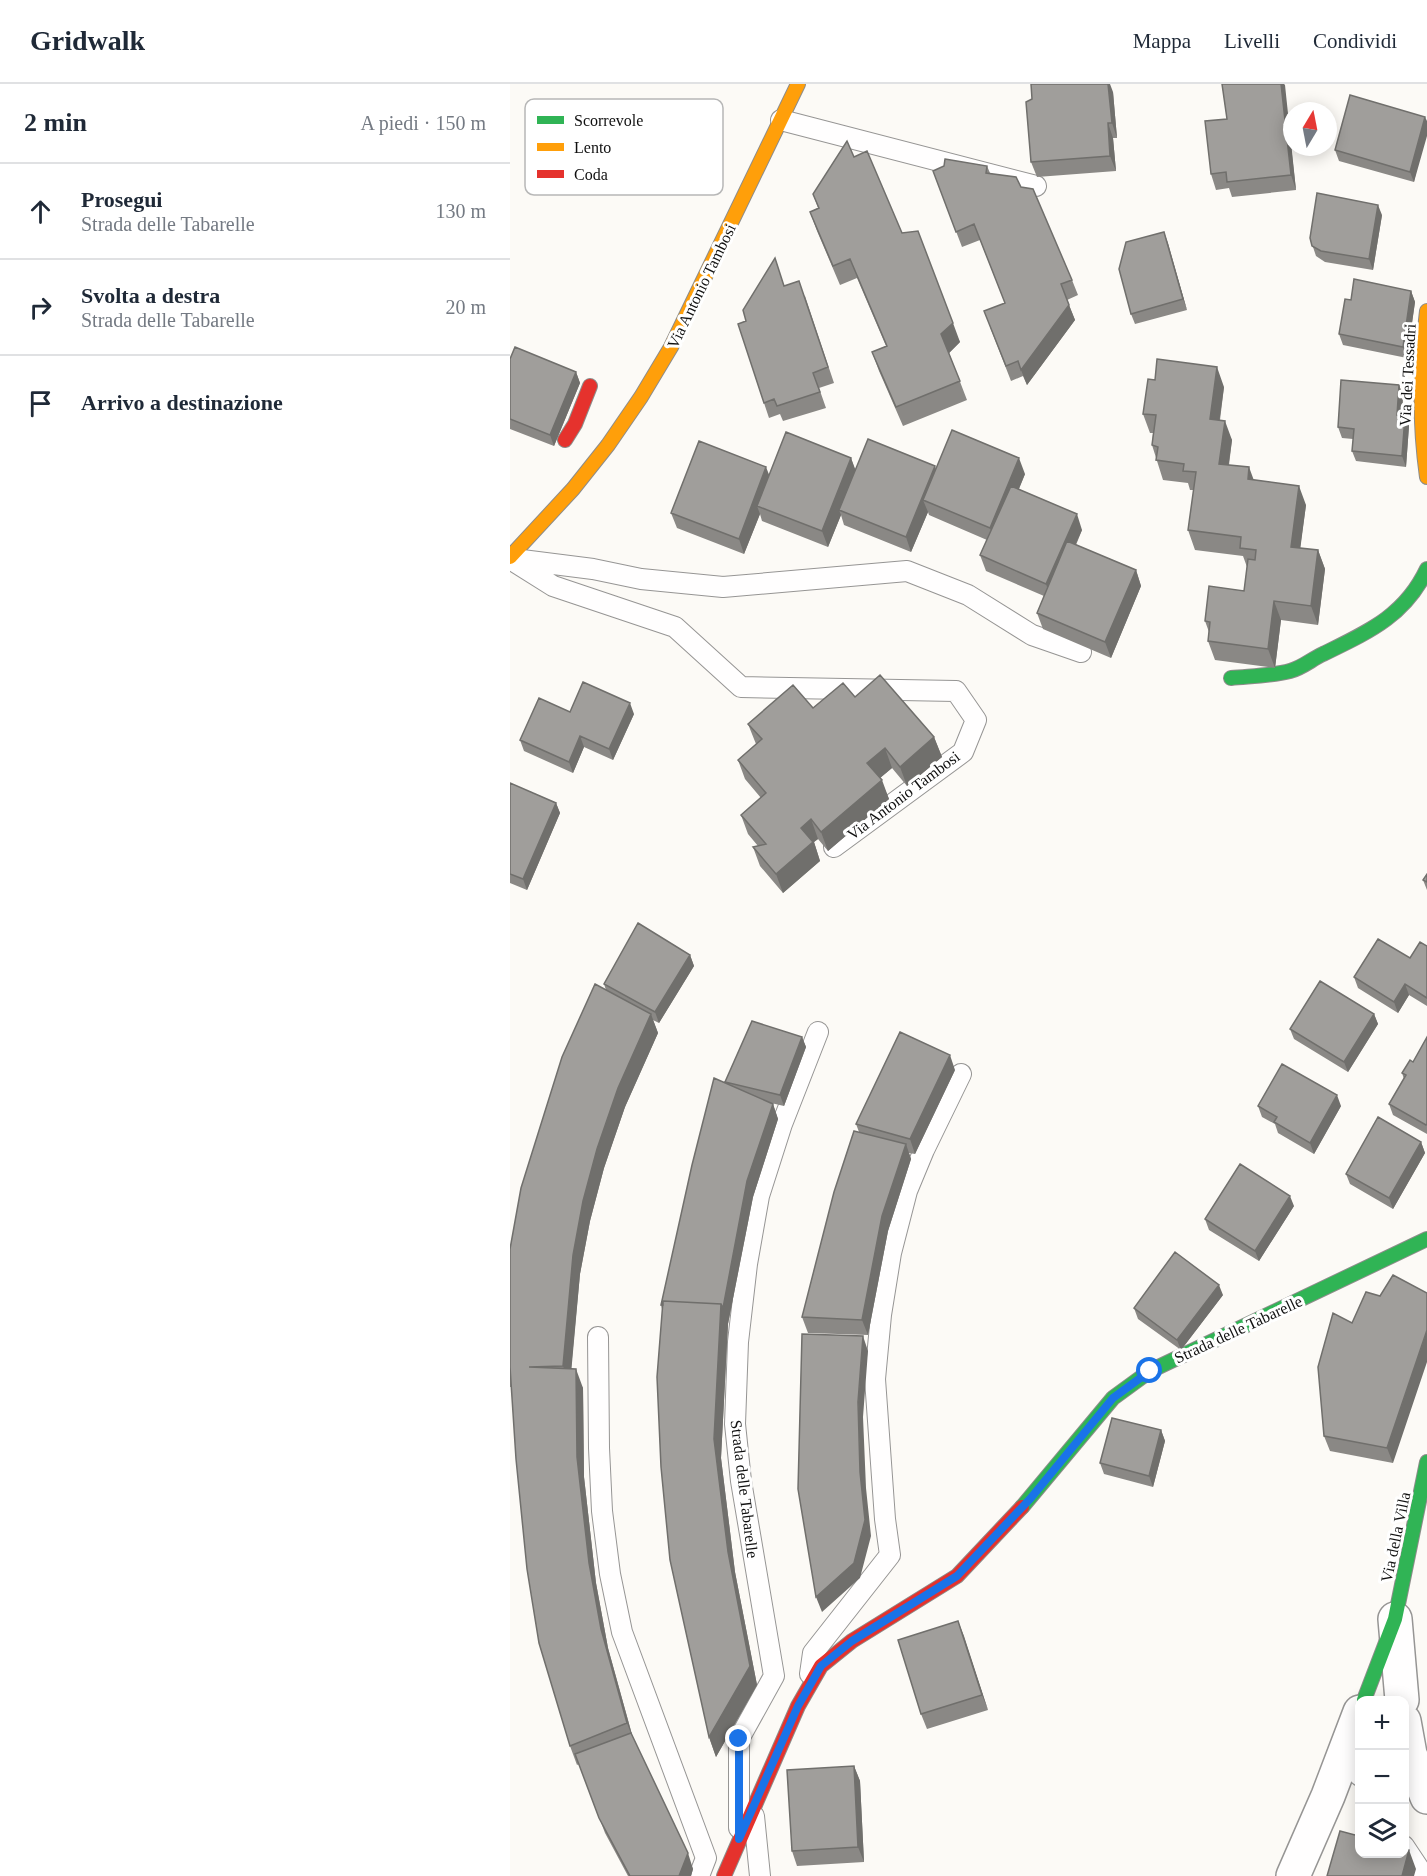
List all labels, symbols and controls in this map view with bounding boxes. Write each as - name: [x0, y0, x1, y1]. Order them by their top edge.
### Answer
- text: Gridwalk: [30, 25, 145, 56]
- text: Mappa: [1133, 29, 1191, 53]
- text: Livelli: [1224, 29, 1280, 53]
- text: Condividi: [1313, 29, 1397, 53]
- legend: [525, 99, 723, 195]
- north arrow: [1283, 102, 1337, 156]
- text: 2 min: [24, 108, 87, 137]
- text: A piedi · 150 m: [360, 112, 486, 134]
- text: Scorrevole: [574, 112, 643, 129]
- text: Lento: [574, 139, 611, 156]
- text: Coda: [574, 166, 608, 183]
- text: Prosegui: [81, 187, 162, 212]
- icon: ahead: [24, 195, 57, 228]
- text: 130 m: [435, 200, 486, 222]
- text: Strada delle Tabarelle: [81, 213, 255, 235]
- street label: Via Antonio Tambosi: [664, 221, 739, 351]
- text: Svolta a destra: [81, 283, 220, 308]
- icon: right: [24, 291, 57, 324]
- text: 20 m: [445, 296, 486, 318]
- text: Strada delle Tabarelle: [81, 309, 255, 331]
- street label: Via dei Tessadri: [1396, 323, 1419, 427]
- icon: arrive: [24, 387, 57, 420]
- text: Arrivo a destinazione: [81, 390, 283, 415]
- street label: Via Antonio Tambosi: [844, 747, 963, 843]
- street label: Strada delle Tabarelle: [1172, 1292, 1305, 1367]
- route start: [1136, 1357, 1162, 1383]
- street label: Strada delle Tabarelle: [728, 1419, 761, 1559]
- street label: Via della Villa: [1378, 1490, 1413, 1584]
- map controls: [1355, 1696, 1409, 1858]
- button: +: [1355, 1696, 1409, 1750]
- route end: [725, 1725, 751, 1751]
- button: −: [1355, 1750, 1409, 1804]
- button: layers: [1355, 1804, 1409, 1858]

